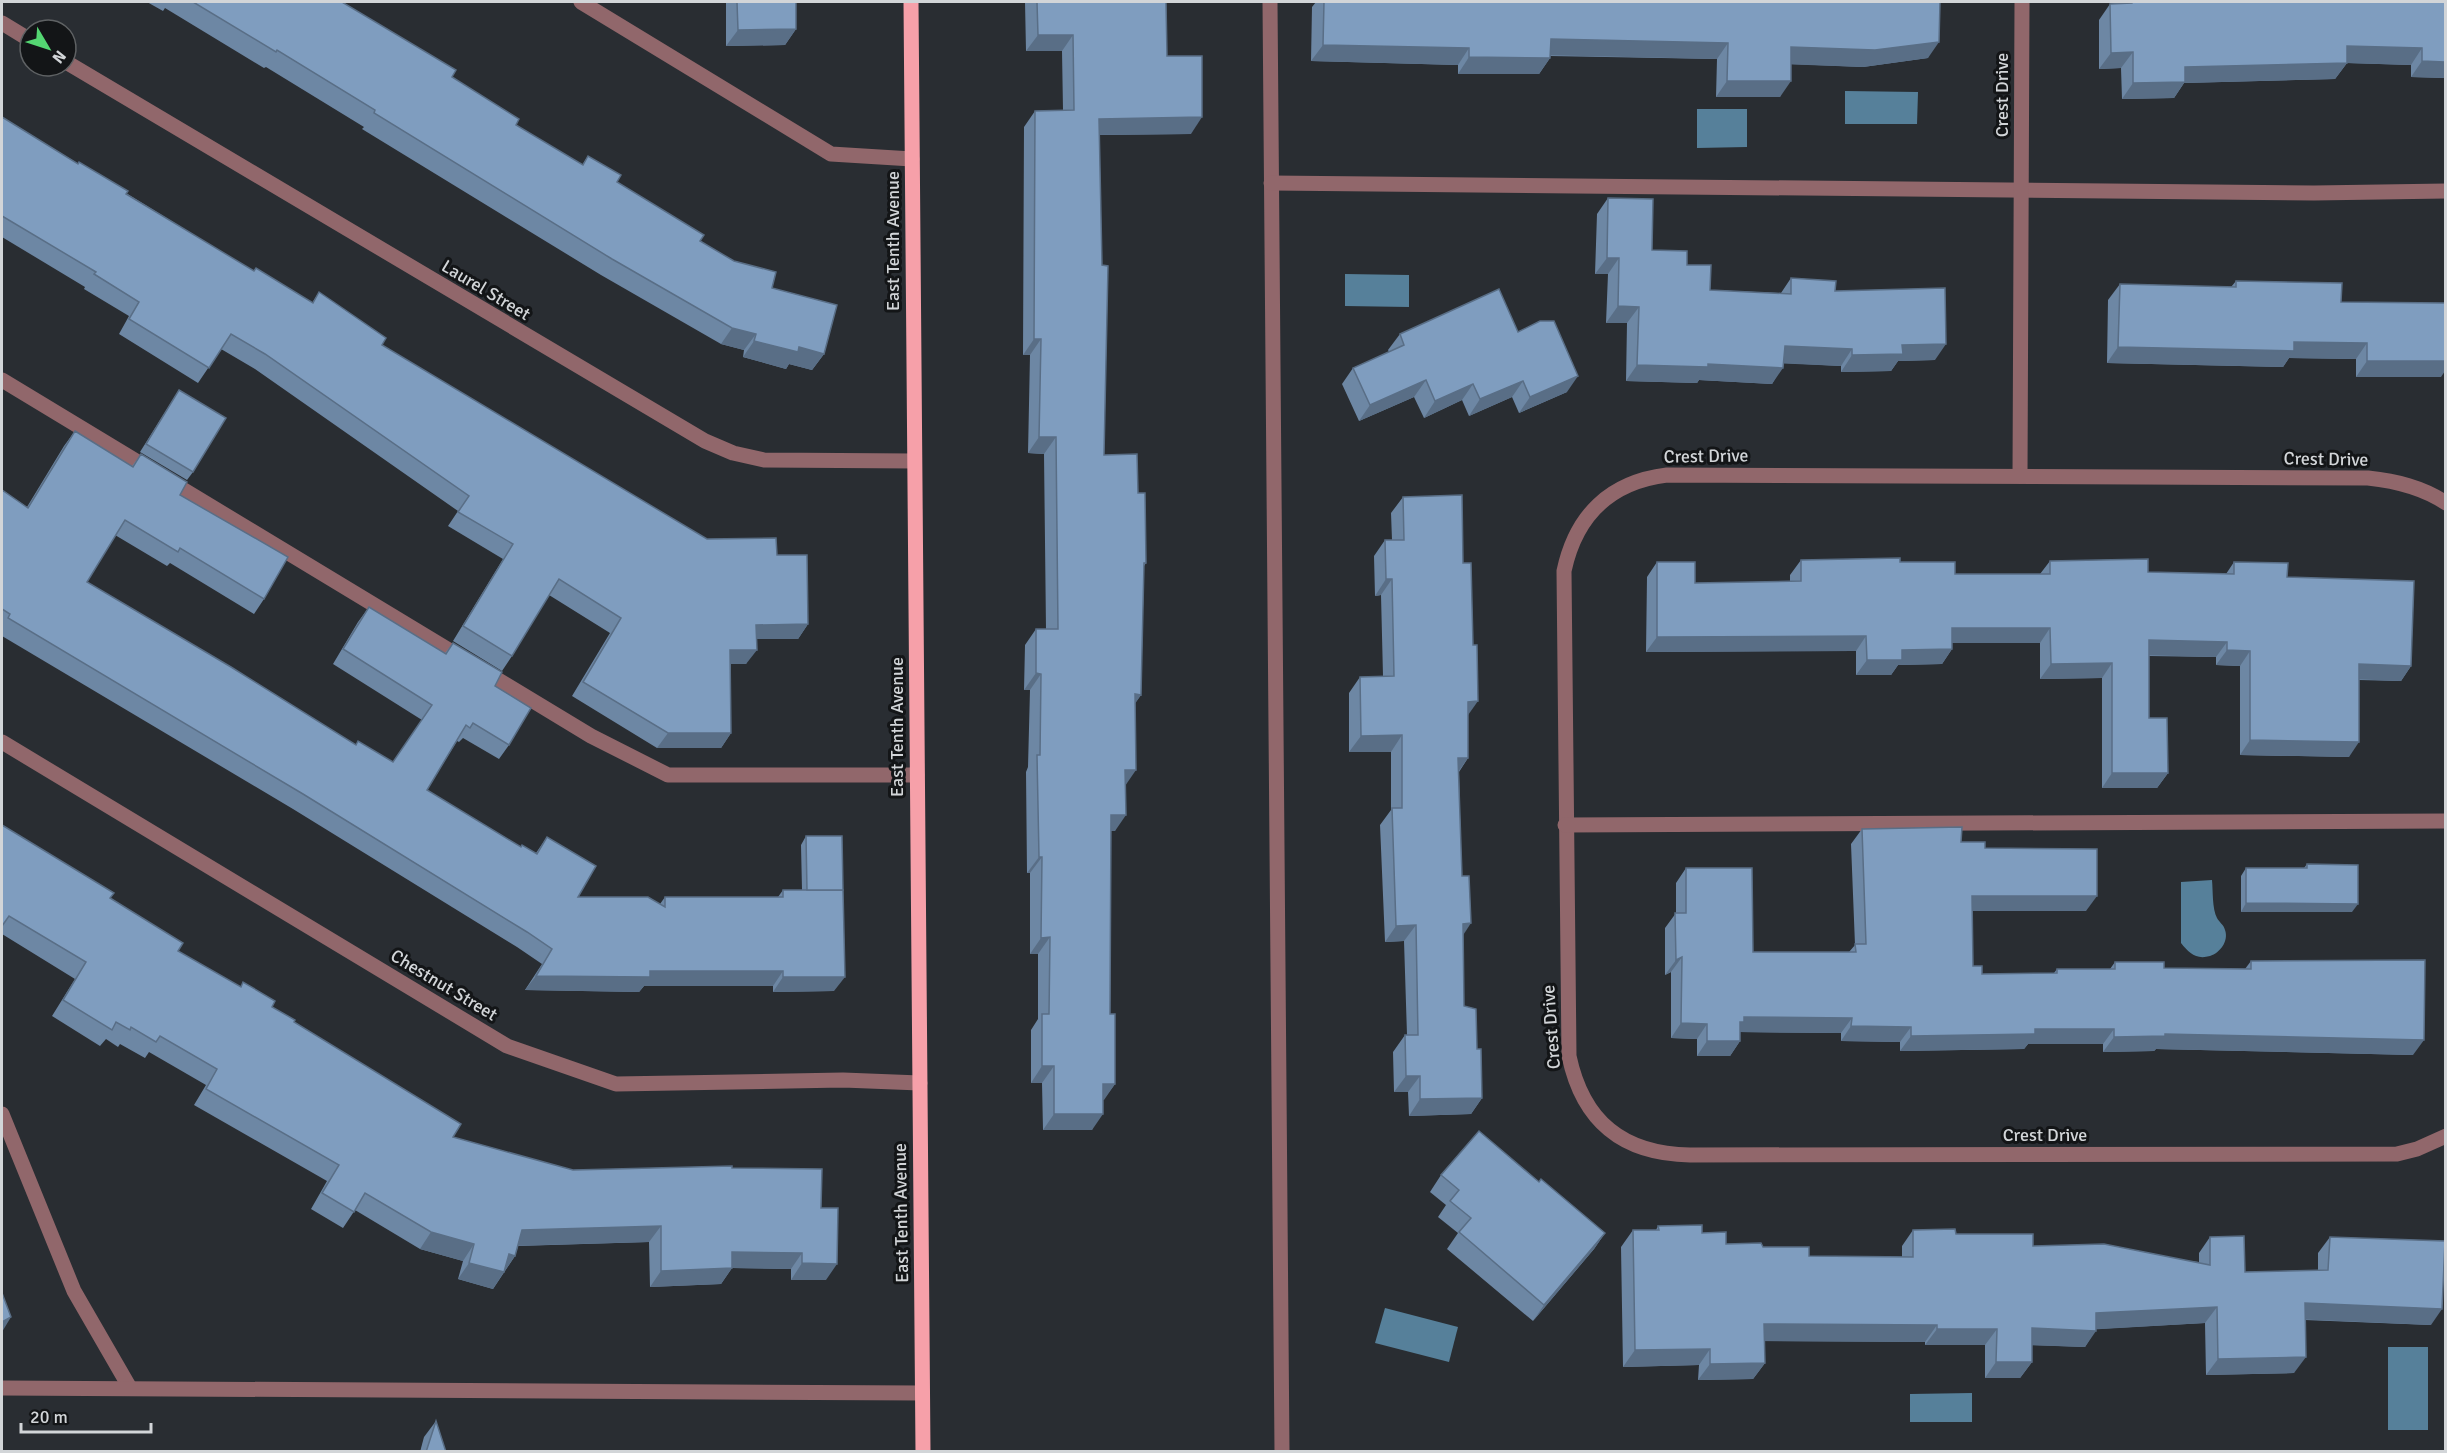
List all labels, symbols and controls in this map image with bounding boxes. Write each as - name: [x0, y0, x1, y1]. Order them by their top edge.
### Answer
- north arrow: [18, 18, 78, 78]
- text: N: [48, 46, 70, 67]
- street label: Crest Drive: [1991, 53, 2013, 137]
- street label: East Tenth Avenue: [882, 171, 904, 311]
- street label: Laurel Street: [438, 255, 534, 325]
- street label: Crest Drive: [1664, 444, 1748, 468]
- street label: Crest Drive: [2284, 447, 2368, 471]
- street label: East Tenth Avenue: [886, 657, 908, 797]
- street label: Chestnut Street: [387, 944, 501, 1026]
- street label: Crest Drive: [1537, 984, 1565, 1070]
- street label: Crest Drive: [2003, 1124, 2087, 1146]
- street label: East Tenth Avenue: [889, 1143, 913, 1283]
- scale bar: [21, 1396, 152, 1434]
- text: 20 m: [30, 1406, 68, 1428]

